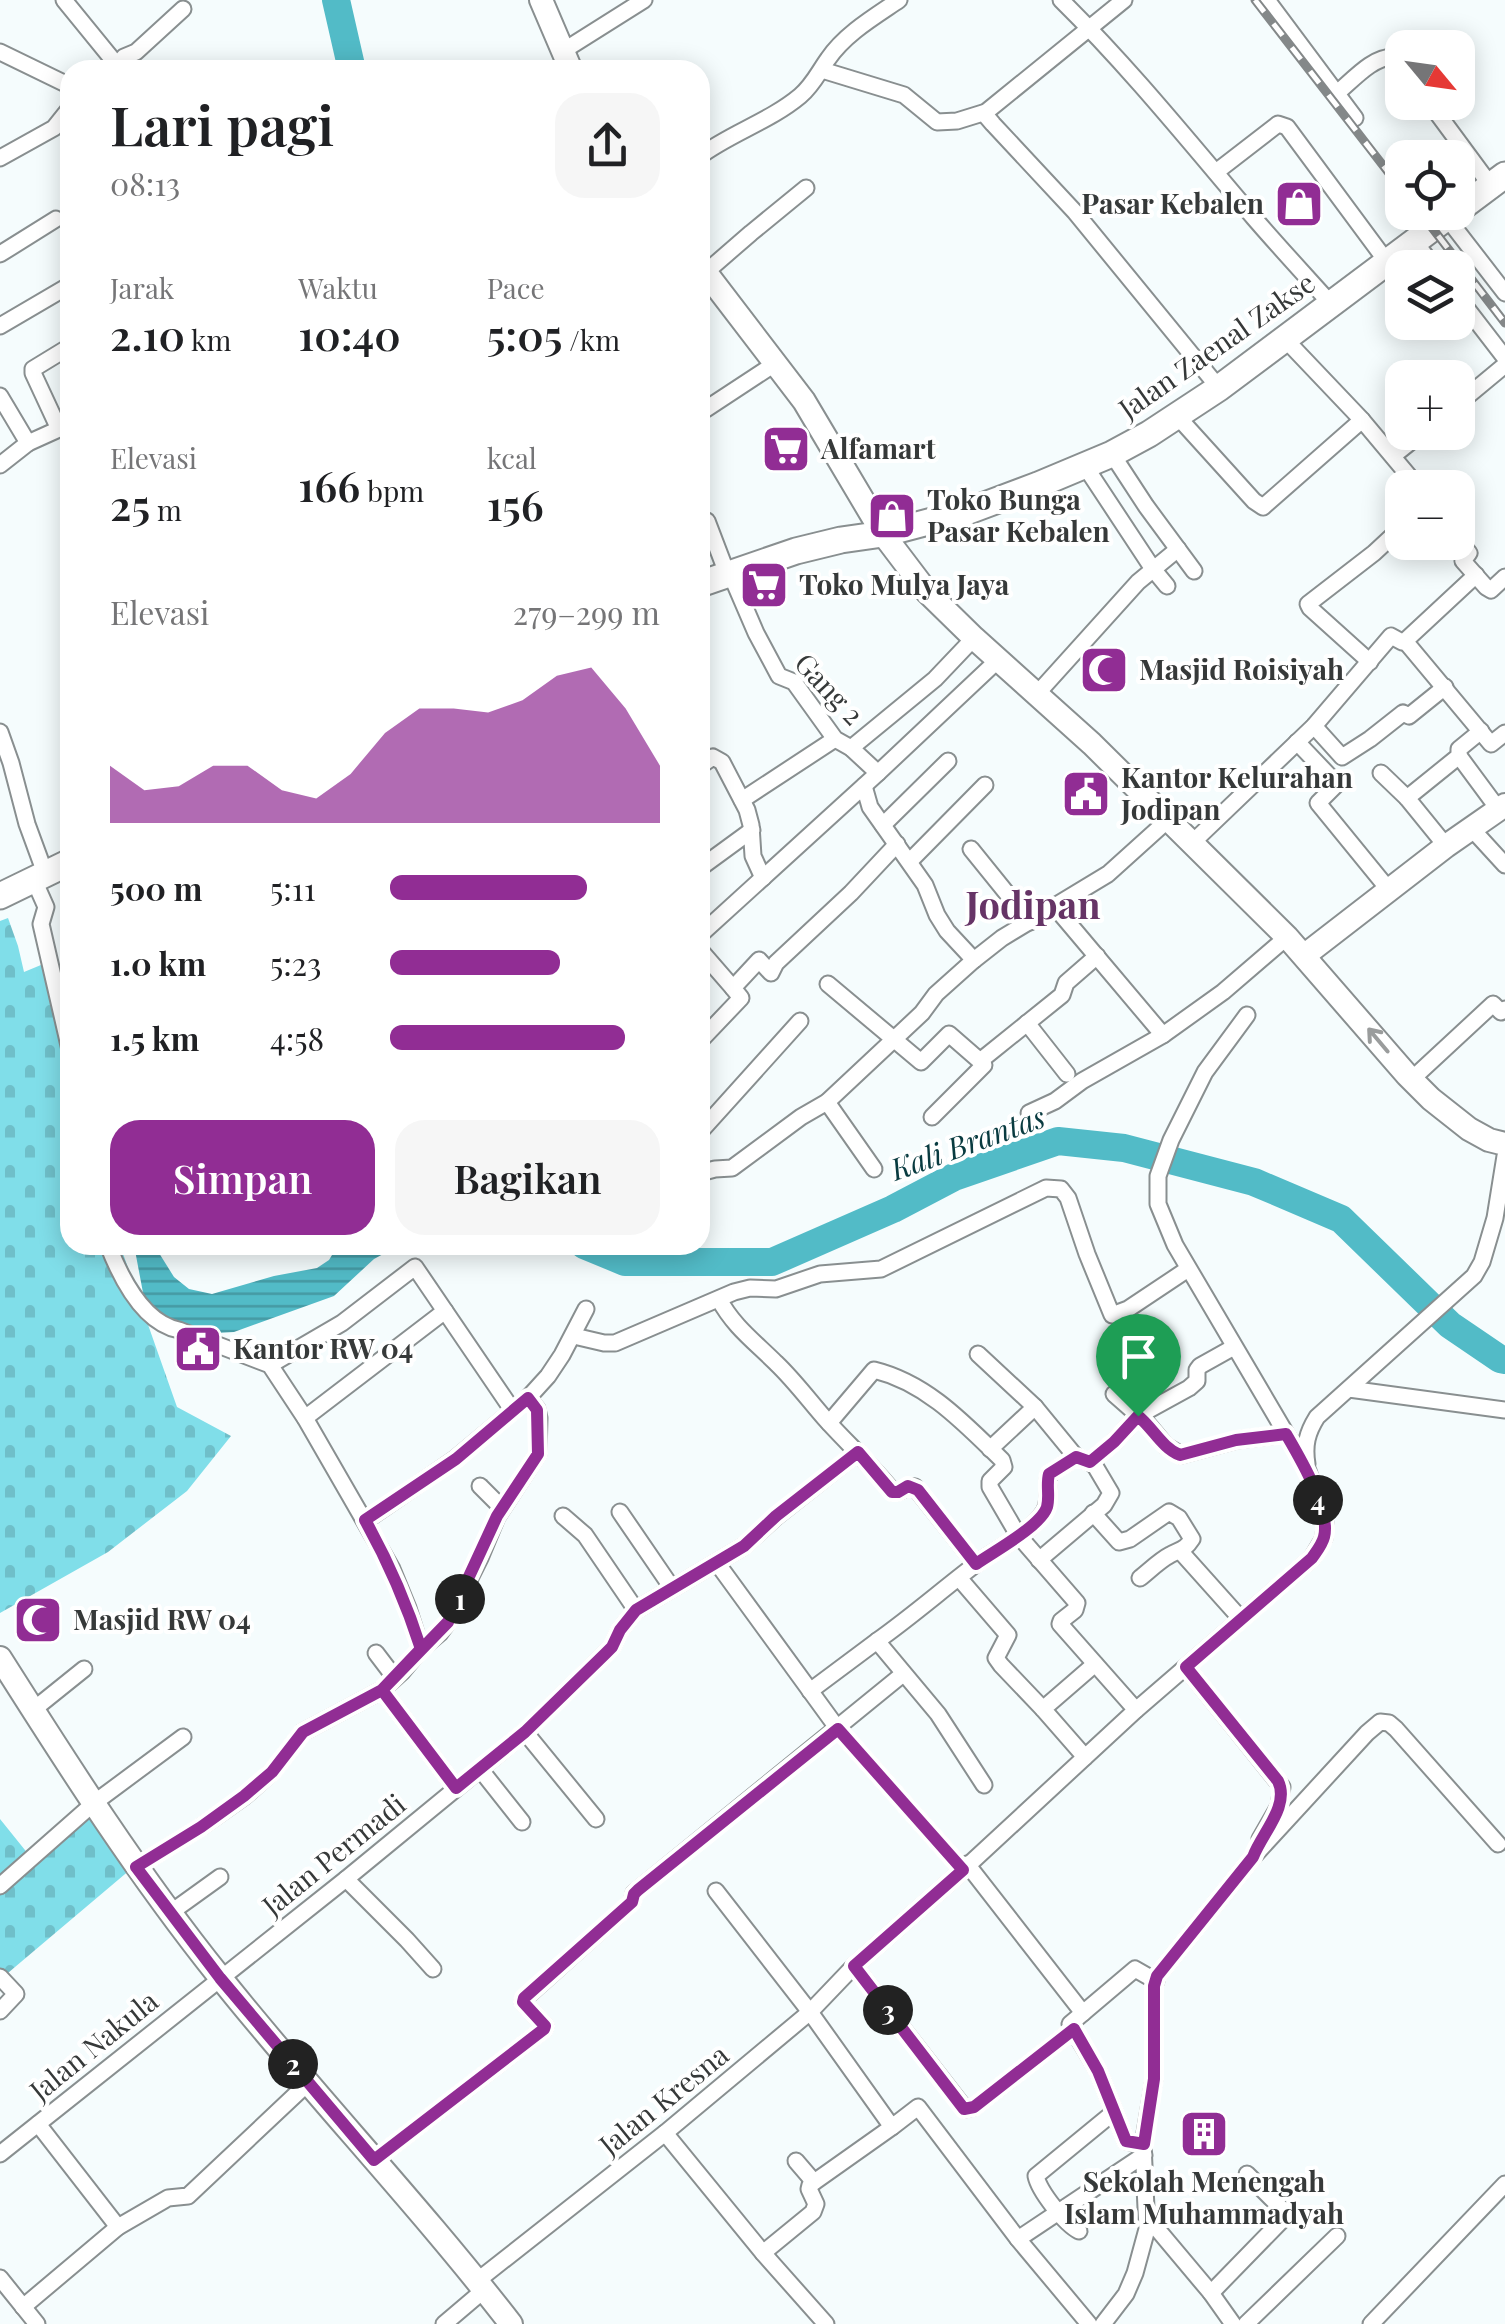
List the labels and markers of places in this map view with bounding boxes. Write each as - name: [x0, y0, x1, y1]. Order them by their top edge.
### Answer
- shop icon: Pasar Kebalen: [1273, 178, 1325, 230]
- place label: Pasar Kebalen: [1081, 184, 1264, 221]
- supermarket icon: Alfamart: [760, 423, 812, 475]
- place label: Alfamart: [820, 429, 936, 466]
- place label: Toko Bunga Pasar Kebalen: [927, 480, 1110, 549]
- shop icon: Toko Bunga Pasar Kebalen: [866, 490, 918, 542]
- supermarket icon: Toko Mulya Jaya: [738, 559, 790, 611]
- place label: Toko Mulya Jaya: [799, 565, 1010, 602]
- mosque icon: Masjid Roisiyah: [1078, 644, 1130, 696]
- place label: Masjid Roisiyah: [1139, 650, 1344, 687]
- place label: Kantor Kelurahan Jodipan: [1120, 758, 1353, 827]
- public building icon: Kantor Kelurahan Jodipan: [1060, 768, 1112, 820]
- pin: [1096, 1314, 1181, 1417]
- public building icon: Kantor RW 04: [172, 1323, 224, 1375]
- place label: Kantor RW 04: [233, 1329, 413, 1366]
- pin: 4: [1293, 1475, 1343, 1525]
- pin: 1: [435, 1574, 485, 1624]
- mosque icon: Masjid RW 04: [12, 1594, 64, 1646]
- place label: Masjid RW 04: [73, 1600, 251, 1637]
- pin: 3: [863, 1985, 913, 2035]
- pin: 2: [268, 2039, 318, 2089]
- building icon: Sekolah Menengah Islam Muhammadyah: [1178, 2108, 1230, 2160]
- place label: Sekolah Menengah Islam Muhammadyah: [1064, 2162, 1344, 2231]

